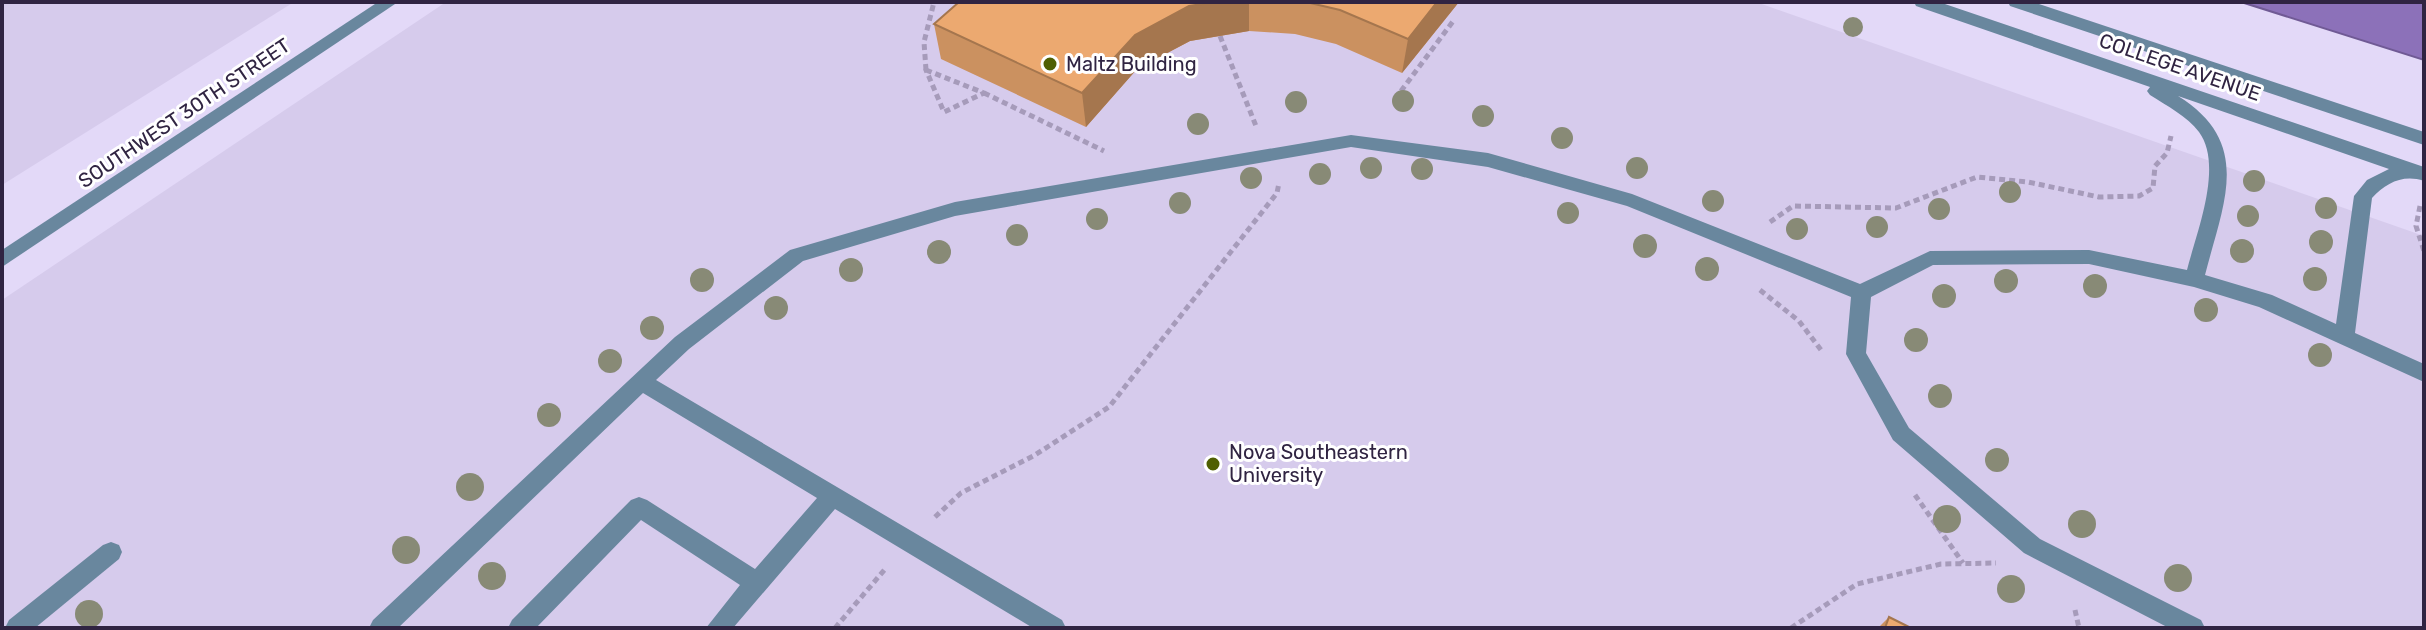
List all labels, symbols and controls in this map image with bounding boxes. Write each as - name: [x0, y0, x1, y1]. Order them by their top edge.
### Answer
- street label: COLLEGE AVENUE: [2096, 28, 2264, 106]
- street label: SOUTHWEST 30TH STREET: [74, 33, 295, 193]
- place label: Maltz Building: [1066, 52, 1197, 76]
- marker: Maltz Building: [1041, 55, 1059, 73]
- place label: Nova Southeastern University: [1229, 440, 1408, 487]
- marker: Nova Southeastern University: [1204, 455, 1222, 473]

